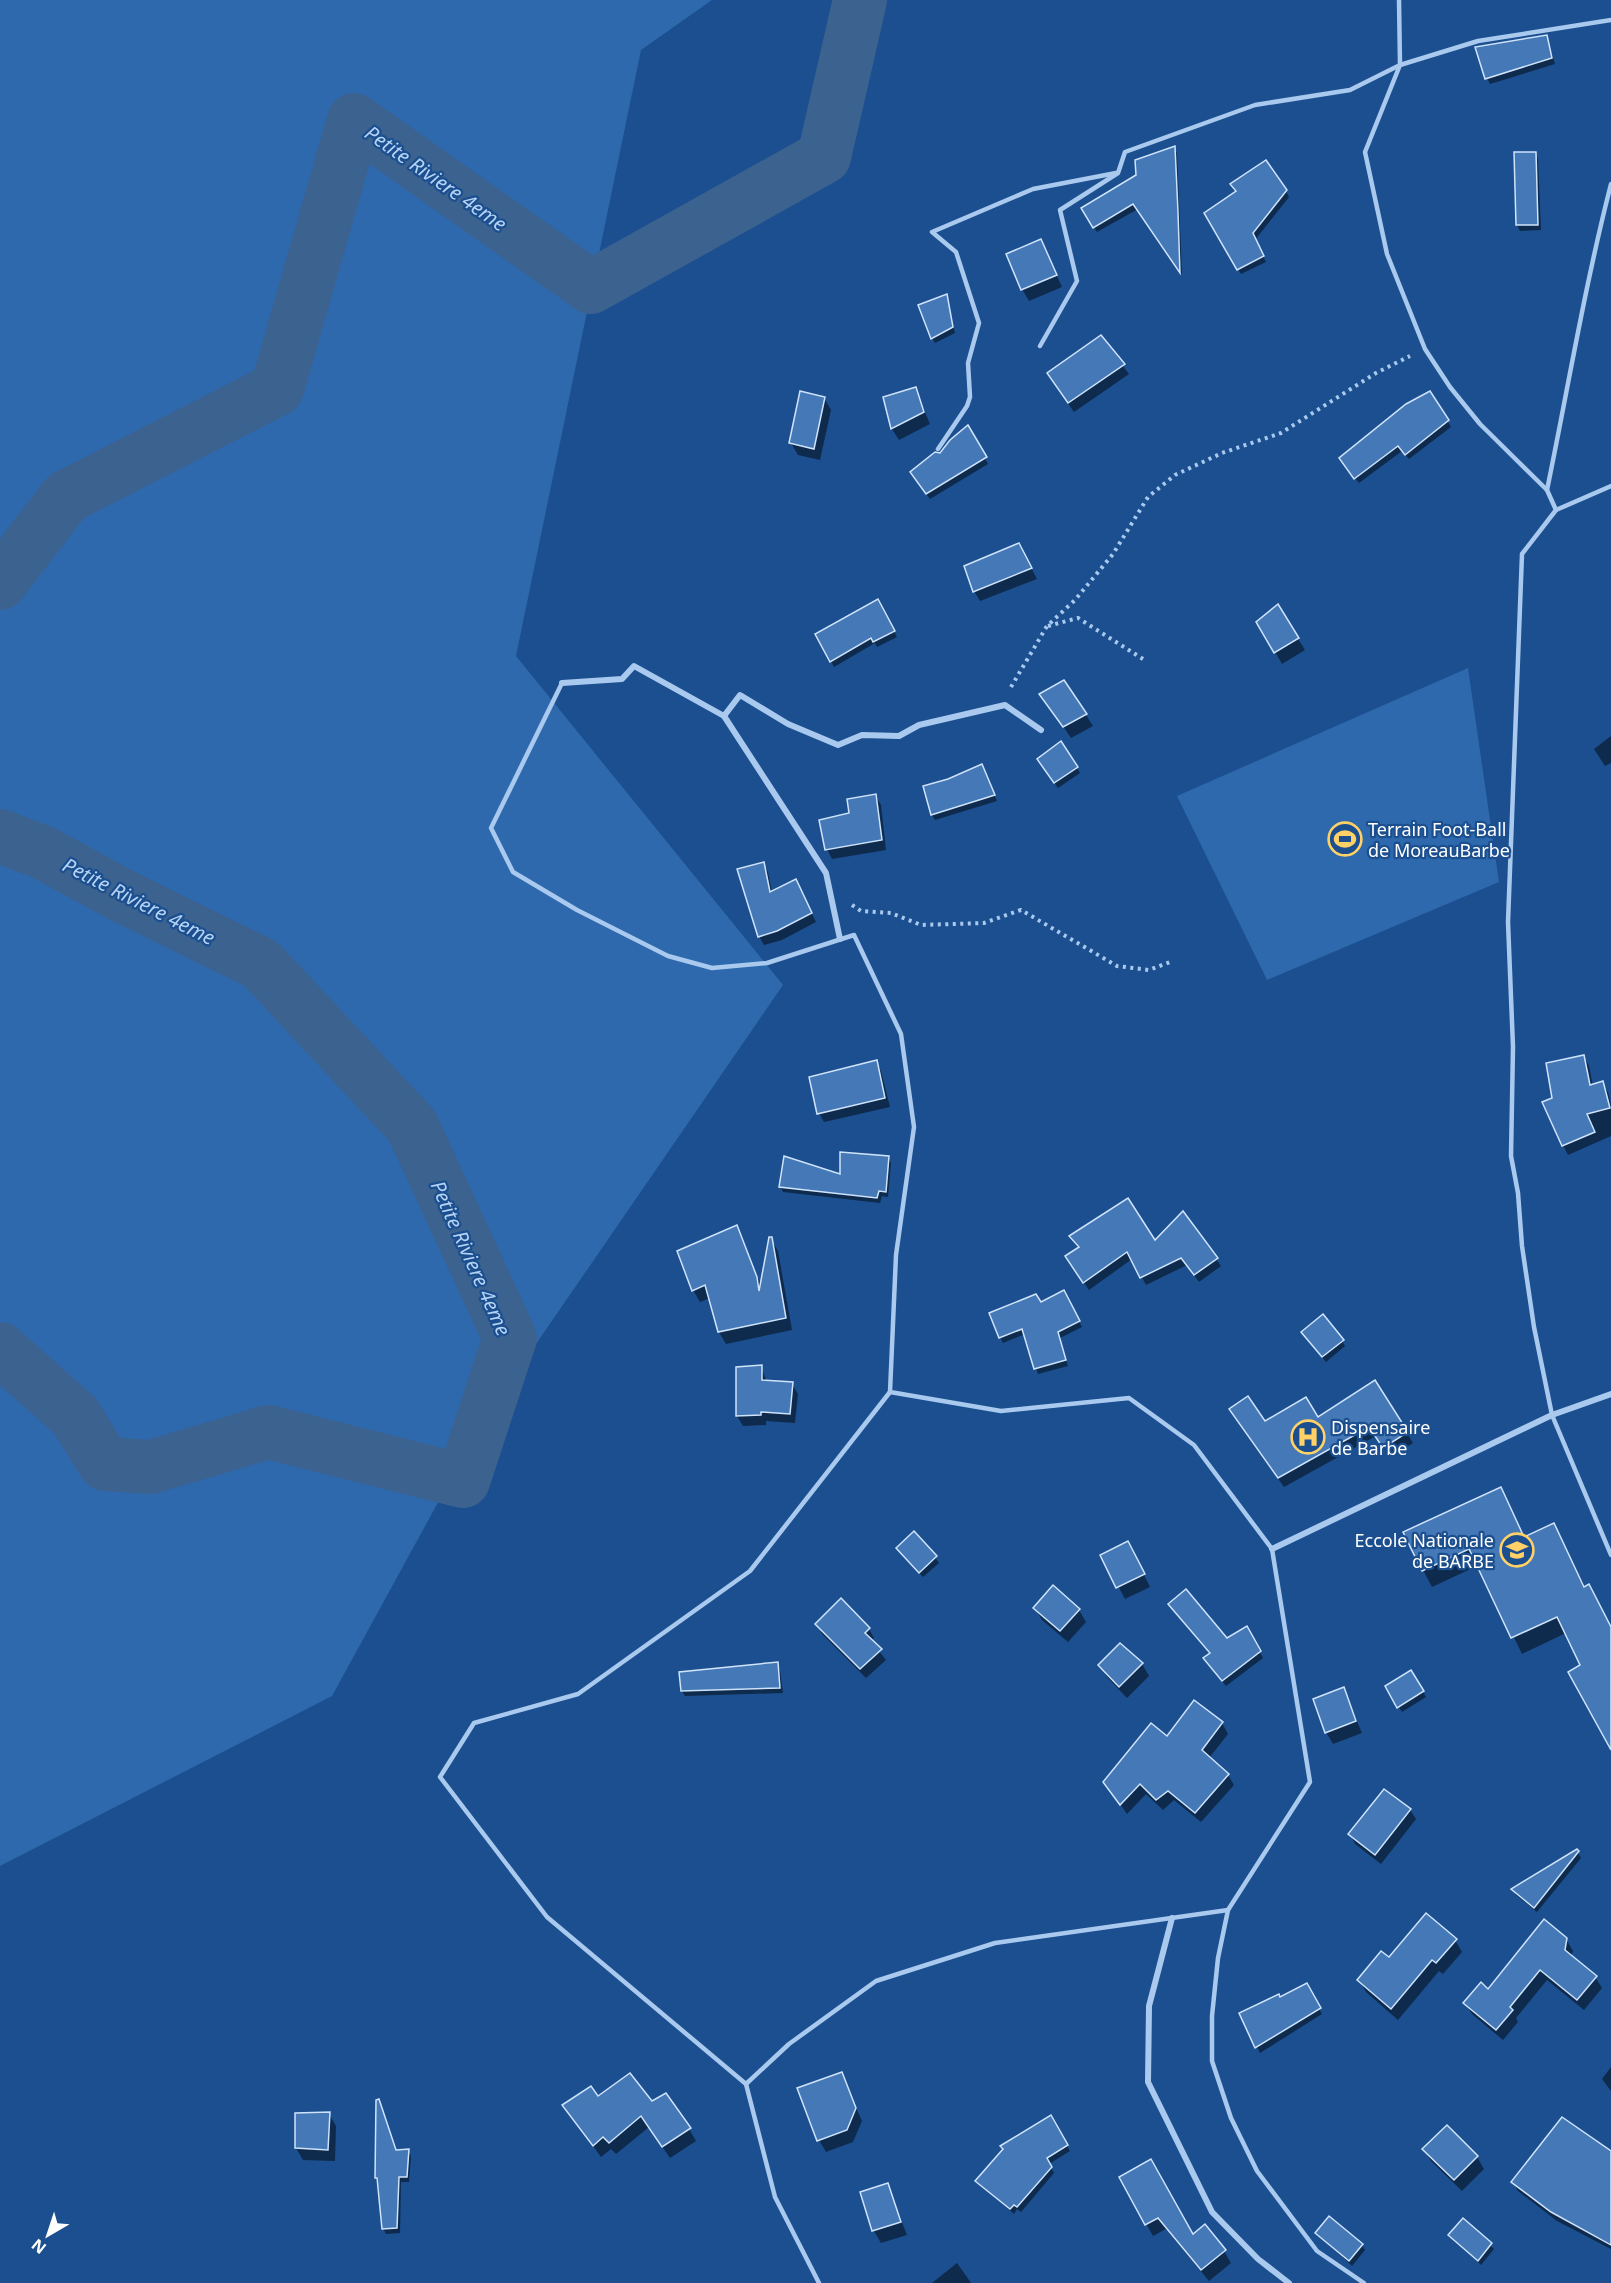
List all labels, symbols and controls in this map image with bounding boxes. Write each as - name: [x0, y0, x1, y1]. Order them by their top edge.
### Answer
- water label: Petite Riviere 4eme: [360, 119, 512, 237]
- place label: Terrain Foot-Ball de MoreauBarbe: [1368, 817, 1510, 862]
- sports icon: Terrain Foot-Ball de MoreauBarbe: [1327, 821, 1363, 857]
- water label: Petite Riviere 4eme: [58, 851, 220, 951]
- water label: Petite Riviere 4eme: [425, 1176, 517, 1340]
- place label: Dispensaire de Barbe: [1331, 1415, 1430, 1460]
- hospital icon: Dispensaire de Barbe: [1290, 1419, 1326, 1455]
- place label: Eccole Nationale de BARBE: [1355, 1528, 1494, 1573]
- school or university icon: Eccole Nationale de BARBE: [1499, 1532, 1535, 1568]
- north arrow: [18, 2205, 78, 2265]
- text: N: [27, 2234, 51, 2259]

